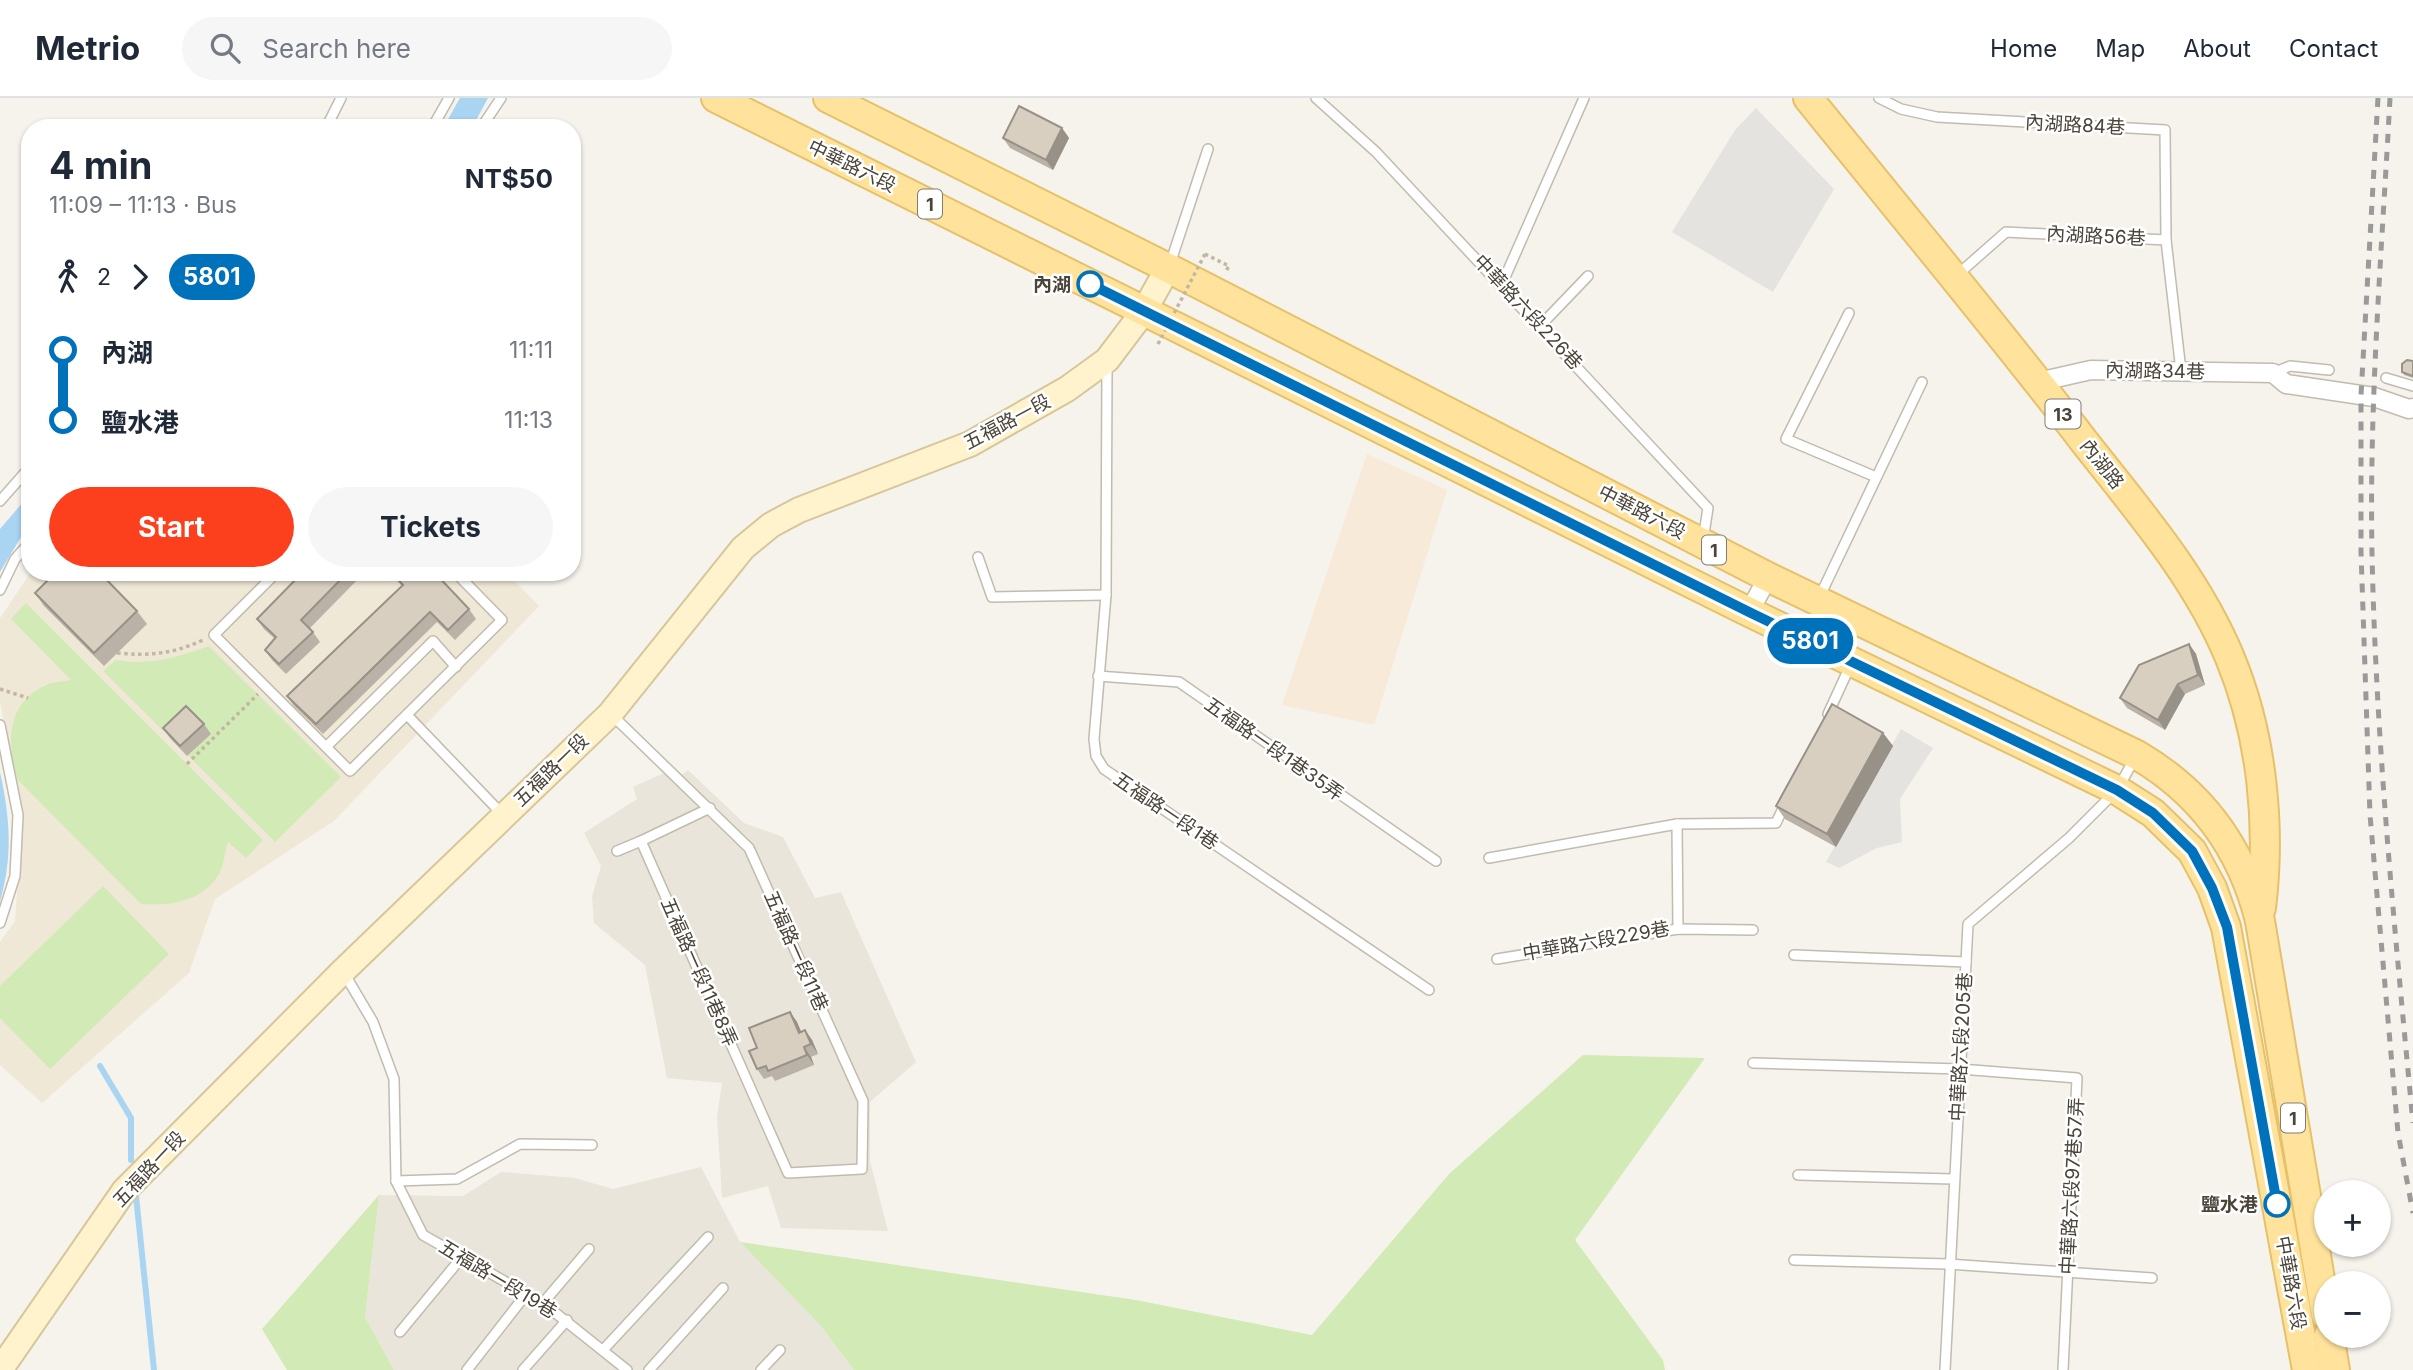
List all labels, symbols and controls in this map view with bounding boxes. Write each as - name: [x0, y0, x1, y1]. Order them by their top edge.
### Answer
- search box: [182, 17, 672, 80]
- text: Metrio: [35, 28, 140, 68]
- icon: search: [206, 29, 244, 67]
- text: Search here: [262, 33, 411, 64]
- text: Home: [1990, 34, 2057, 63]
- text: Map: [2095, 34, 2145, 63]
- text: About: [2183, 34, 2251, 63]
- text: Contact: [2289, 34, 2378, 63]
- street label: 內湖路84巷: [2024, 111, 2126, 139]
- street label: 中華路六段: [804, 135, 900, 197]
- text: 4 min: [49, 142, 152, 188]
- text: NT$50: [465, 163, 553, 194]
- road number: 1: [918, 190, 942, 218]
- text: 11:09 – 11:13 · Bus: [49, 191, 237, 219]
- street label: 內湖路56巷: [2046, 222, 2146, 250]
- street label: 中華路六段226巷: [1469, 250, 1587, 374]
- icon: walk: [49, 258, 87, 296]
- icon: forward: [121, 258, 159, 296]
- text: 5801: [183, 262, 241, 291]
- text: 2: [97, 263, 111, 291]
- marker: 內湖: [1077, 271, 1103, 297]
- place label: 內湖: [1033, 273, 1071, 296]
- text: 11:11: [509, 336, 553, 364]
- text: 內湖: [101, 337, 153, 368]
- street label: 內湖路34巷: [2105, 359, 2205, 383]
- street label: 五福路一段: [960, 390, 1054, 454]
- road number: 13: [2046, 400, 2080, 428]
- text: 11:13: [504, 406, 553, 434]
- text: 鹽水港: [101, 407, 179, 438]
- street label: 內湖路: [2075, 434, 2129, 494]
- street label: 中華路六段: [1594, 480, 1690, 544]
- button: Start: [49, 487, 294, 567]
- button: Tickets: [308, 487, 553, 567]
- road number: 1: [1702, 536, 1726, 564]
- line badge: 5801: [1761, 618, 1859, 664]
- text: 5801: [1781, 626, 1839, 655]
- street label: 五福路一段1巷35弄: [1200, 693, 1348, 805]
- street label: 五福路一段: [509, 729, 593, 811]
- street label: 五福路一段1巷: [1109, 767, 1223, 855]
- street label: 五福路一段11巷: [759, 887, 833, 1015]
- street label: 五福路一段11巷8弄: [656, 894, 742, 1050]
- street label: 中華路六段229巷: [1521, 917, 1671, 965]
- street label: 中華路六段205巷: [1946, 972, 1976, 1122]
- street label: 中華路六段97巷57弄: [2056, 1097, 2088, 1275]
- road number: 1: [2281, 1104, 2305, 1133]
- street label: 五福路一段: [108, 1126, 190, 1212]
- map controls: [2314, 1180, 2391, 1348]
- button: +: [2314, 1180, 2391, 1257]
- marker: 鹽水港: [2264, 1191, 2290, 1217]
- place label: 鹽水港: [2201, 1193, 2258, 1216]
- street label: 中華路六段: [2271, 1234, 2311, 1332]
- street label: 五福路一段19巷: [435, 1235, 561, 1323]
- button: −: [2314, 1271, 2391, 1348]

